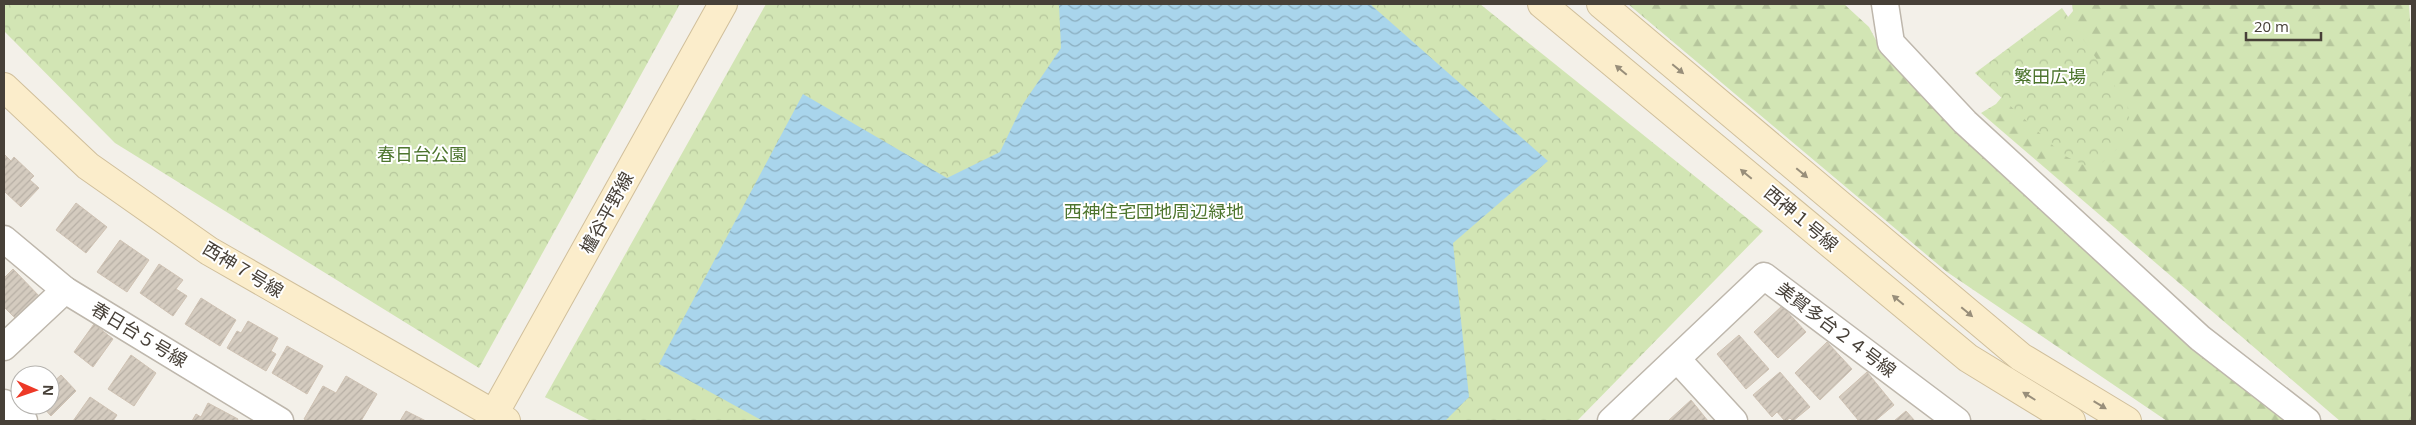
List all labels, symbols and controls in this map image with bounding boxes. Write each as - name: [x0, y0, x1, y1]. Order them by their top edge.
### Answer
- scale bar: [2246, 10, 2321, 42]
- text: 20 m: [2254, 16, 2289, 36]
- one-way arrow: [1672, 63, 1684, 74]
- one-way arrow: [1616, 64, 1628, 76]
- park label: 繁田広場: [2014, 64, 2086, 88]
- park label: 春日台公園: [377, 142, 467, 166]
- street label: 櫨谷平野線: [574, 167, 638, 258]
- one-way arrow: [1740, 168, 1753, 179]
- one-way arrow: [1796, 168, 1809, 179]
- street label: 西神１号線: [1759, 180, 1844, 256]
- park label: 西神住宅団地周辺緑地: [1064, 199, 1244, 223]
- street label: 西神７号線: [199, 236, 288, 303]
- street label: 美賀多台２４号線: [1772, 276, 1901, 382]
- one-way arrow: [1893, 294, 1905, 306]
- street label: 春日台５号線: [87, 296, 192, 372]
- one-way arrow: [1960, 306, 1973, 317]
- north arrow: [10, 365, 60, 415]
- text: N: [39, 384, 58, 396]
- one-way arrow: [2023, 391, 2036, 400]
- one-way arrow: [2093, 400, 2106, 409]

